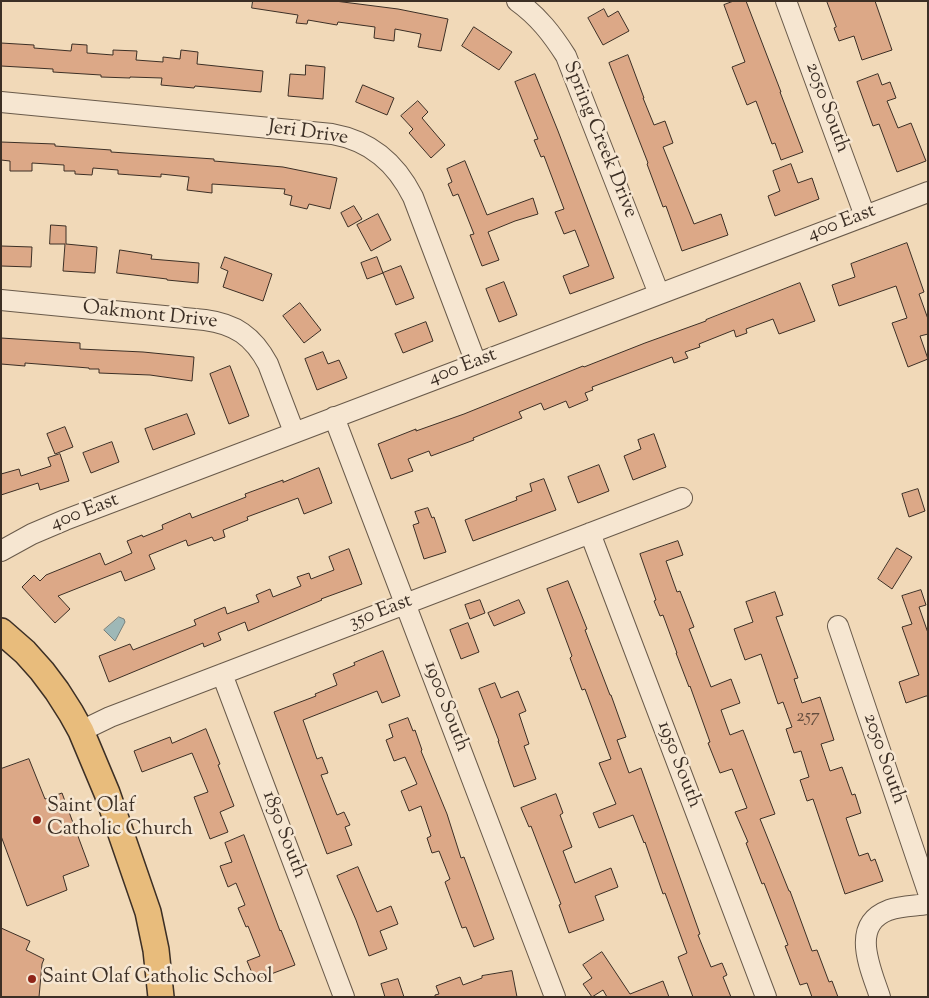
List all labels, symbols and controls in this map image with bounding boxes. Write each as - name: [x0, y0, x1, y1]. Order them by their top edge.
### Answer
- street label: Spring Creek Drive: [557, 58, 641, 222]
- street label: 2050 South: [799, 59, 853, 157]
- street label: Jeri Drive: [266, 117, 350, 151]
- street label: 400 East: [804, 200, 880, 248]
- street label: Oakmont Drive: [81, 297, 219, 335]
- street label: 400 East: [425, 344, 501, 392]
- street label: 400 East: [47, 489, 123, 537]
- street label: 350 East: [346, 590, 416, 636]
- street label: 1900 South: [417, 658, 473, 756]
- house number: 257: [796, 707, 820, 729]
- street label: 2050 South: [856, 710, 910, 808]
- street label: 1950 South: [650, 718, 706, 812]
- street label: 1850 South: [255, 788, 311, 882]
- place label: Saint Olaf Catholic Church: [47, 796, 193, 843]
- marker: Saint Olaf Catholic Church: [31, 814, 43, 826]
- place label: Saint Olaf Catholic School: [42, 967, 273, 991]
- marker: Saint Olaf Catholic School: [26, 973, 38, 985]

